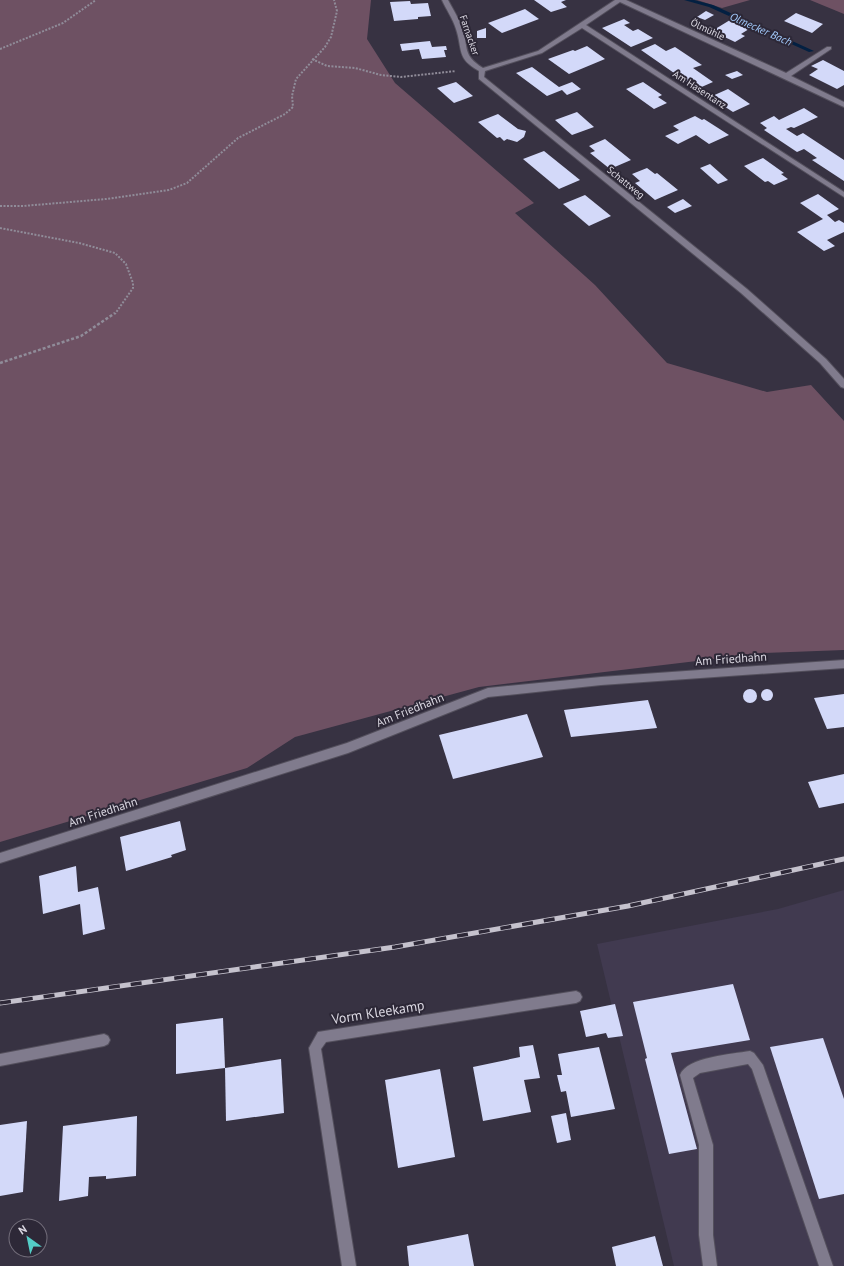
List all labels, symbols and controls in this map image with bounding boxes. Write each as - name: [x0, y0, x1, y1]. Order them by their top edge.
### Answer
- water label: Olmecker Bach: [728, 9, 794, 49]
- street label: Farnacker: [457, 13, 483, 58]
- street label: Ölmühle: [688, 16, 727, 43]
- street label: Am Hasentanz: [670, 67, 729, 112]
- street label: Schattweg: [604, 163, 647, 201]
- street label: Am Friedhahn: [695, 649, 767, 668]
- street label: Am Friedhahn: [374, 689, 446, 730]
- street label: Am Friedhahn: [66, 793, 139, 830]
- street label: Vorm Kleekamp: [329, 996, 426, 1028]
- north arrow: [8, 1218, 48, 1258]
- text: N: [16, 1222, 29, 1237]

